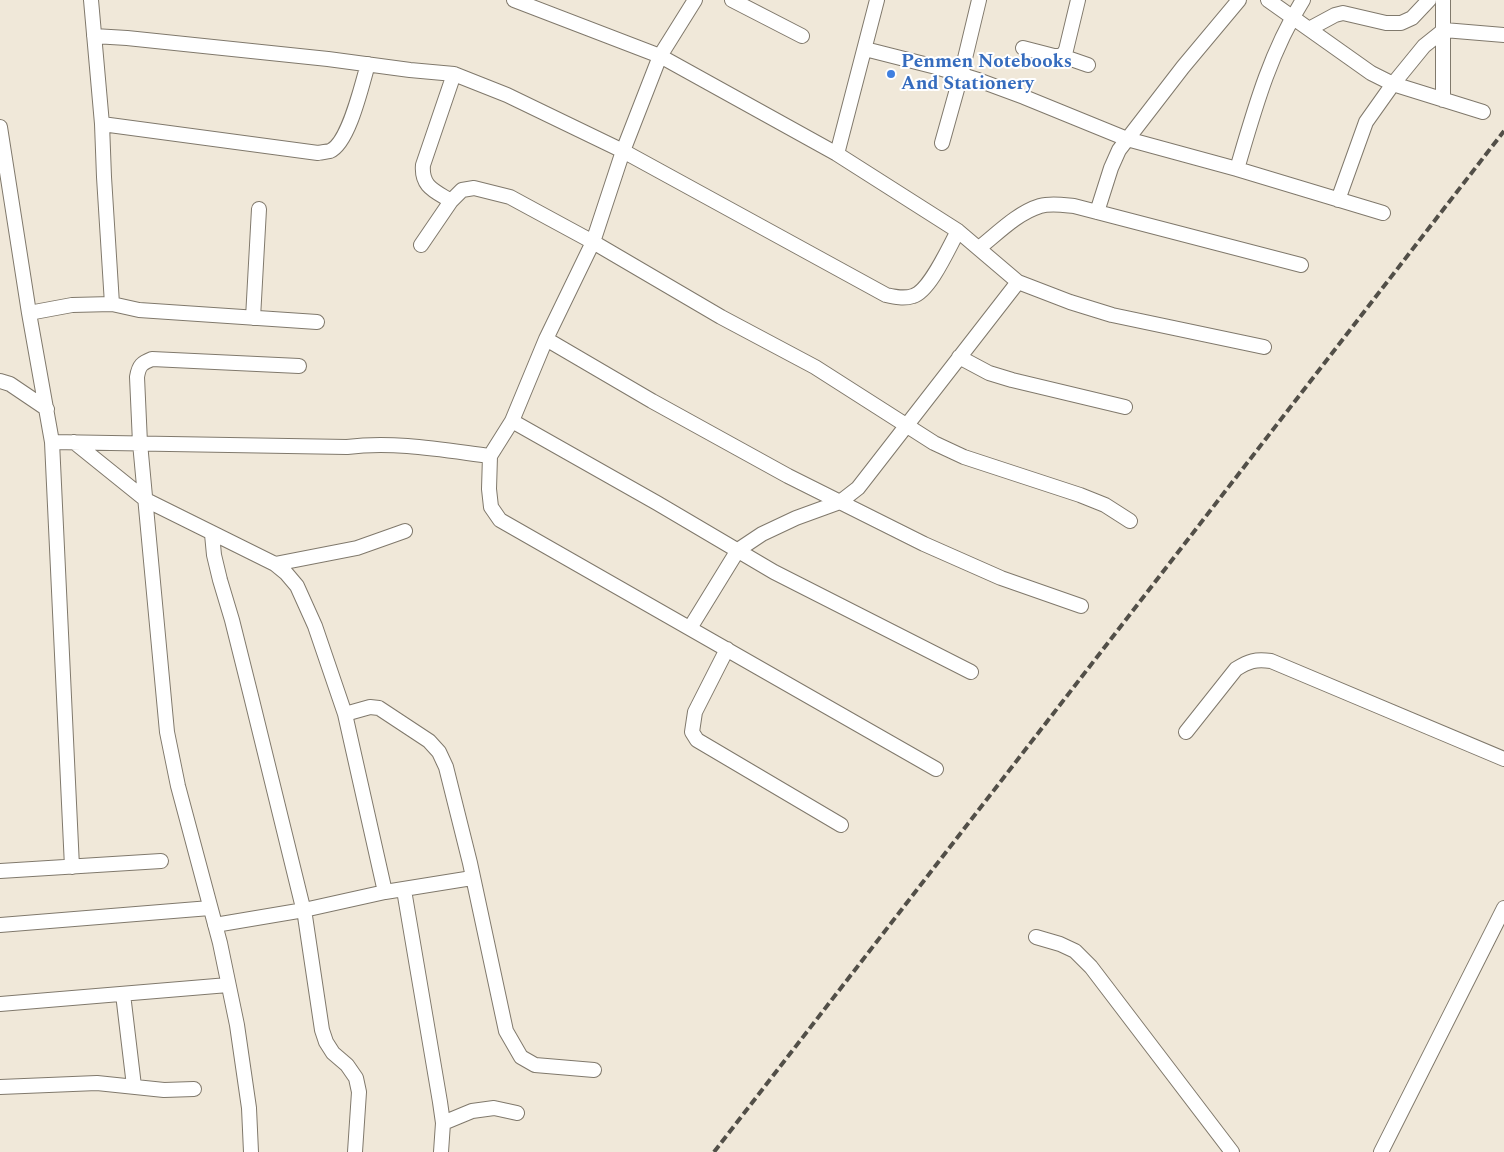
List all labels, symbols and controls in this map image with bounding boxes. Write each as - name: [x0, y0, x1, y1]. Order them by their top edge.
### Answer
- place label: Penmen Notebooks And Stationery: [901, 52, 1072, 96]
- marker: Penmen Notebooks And Stationery: [885, 68, 897, 80]

